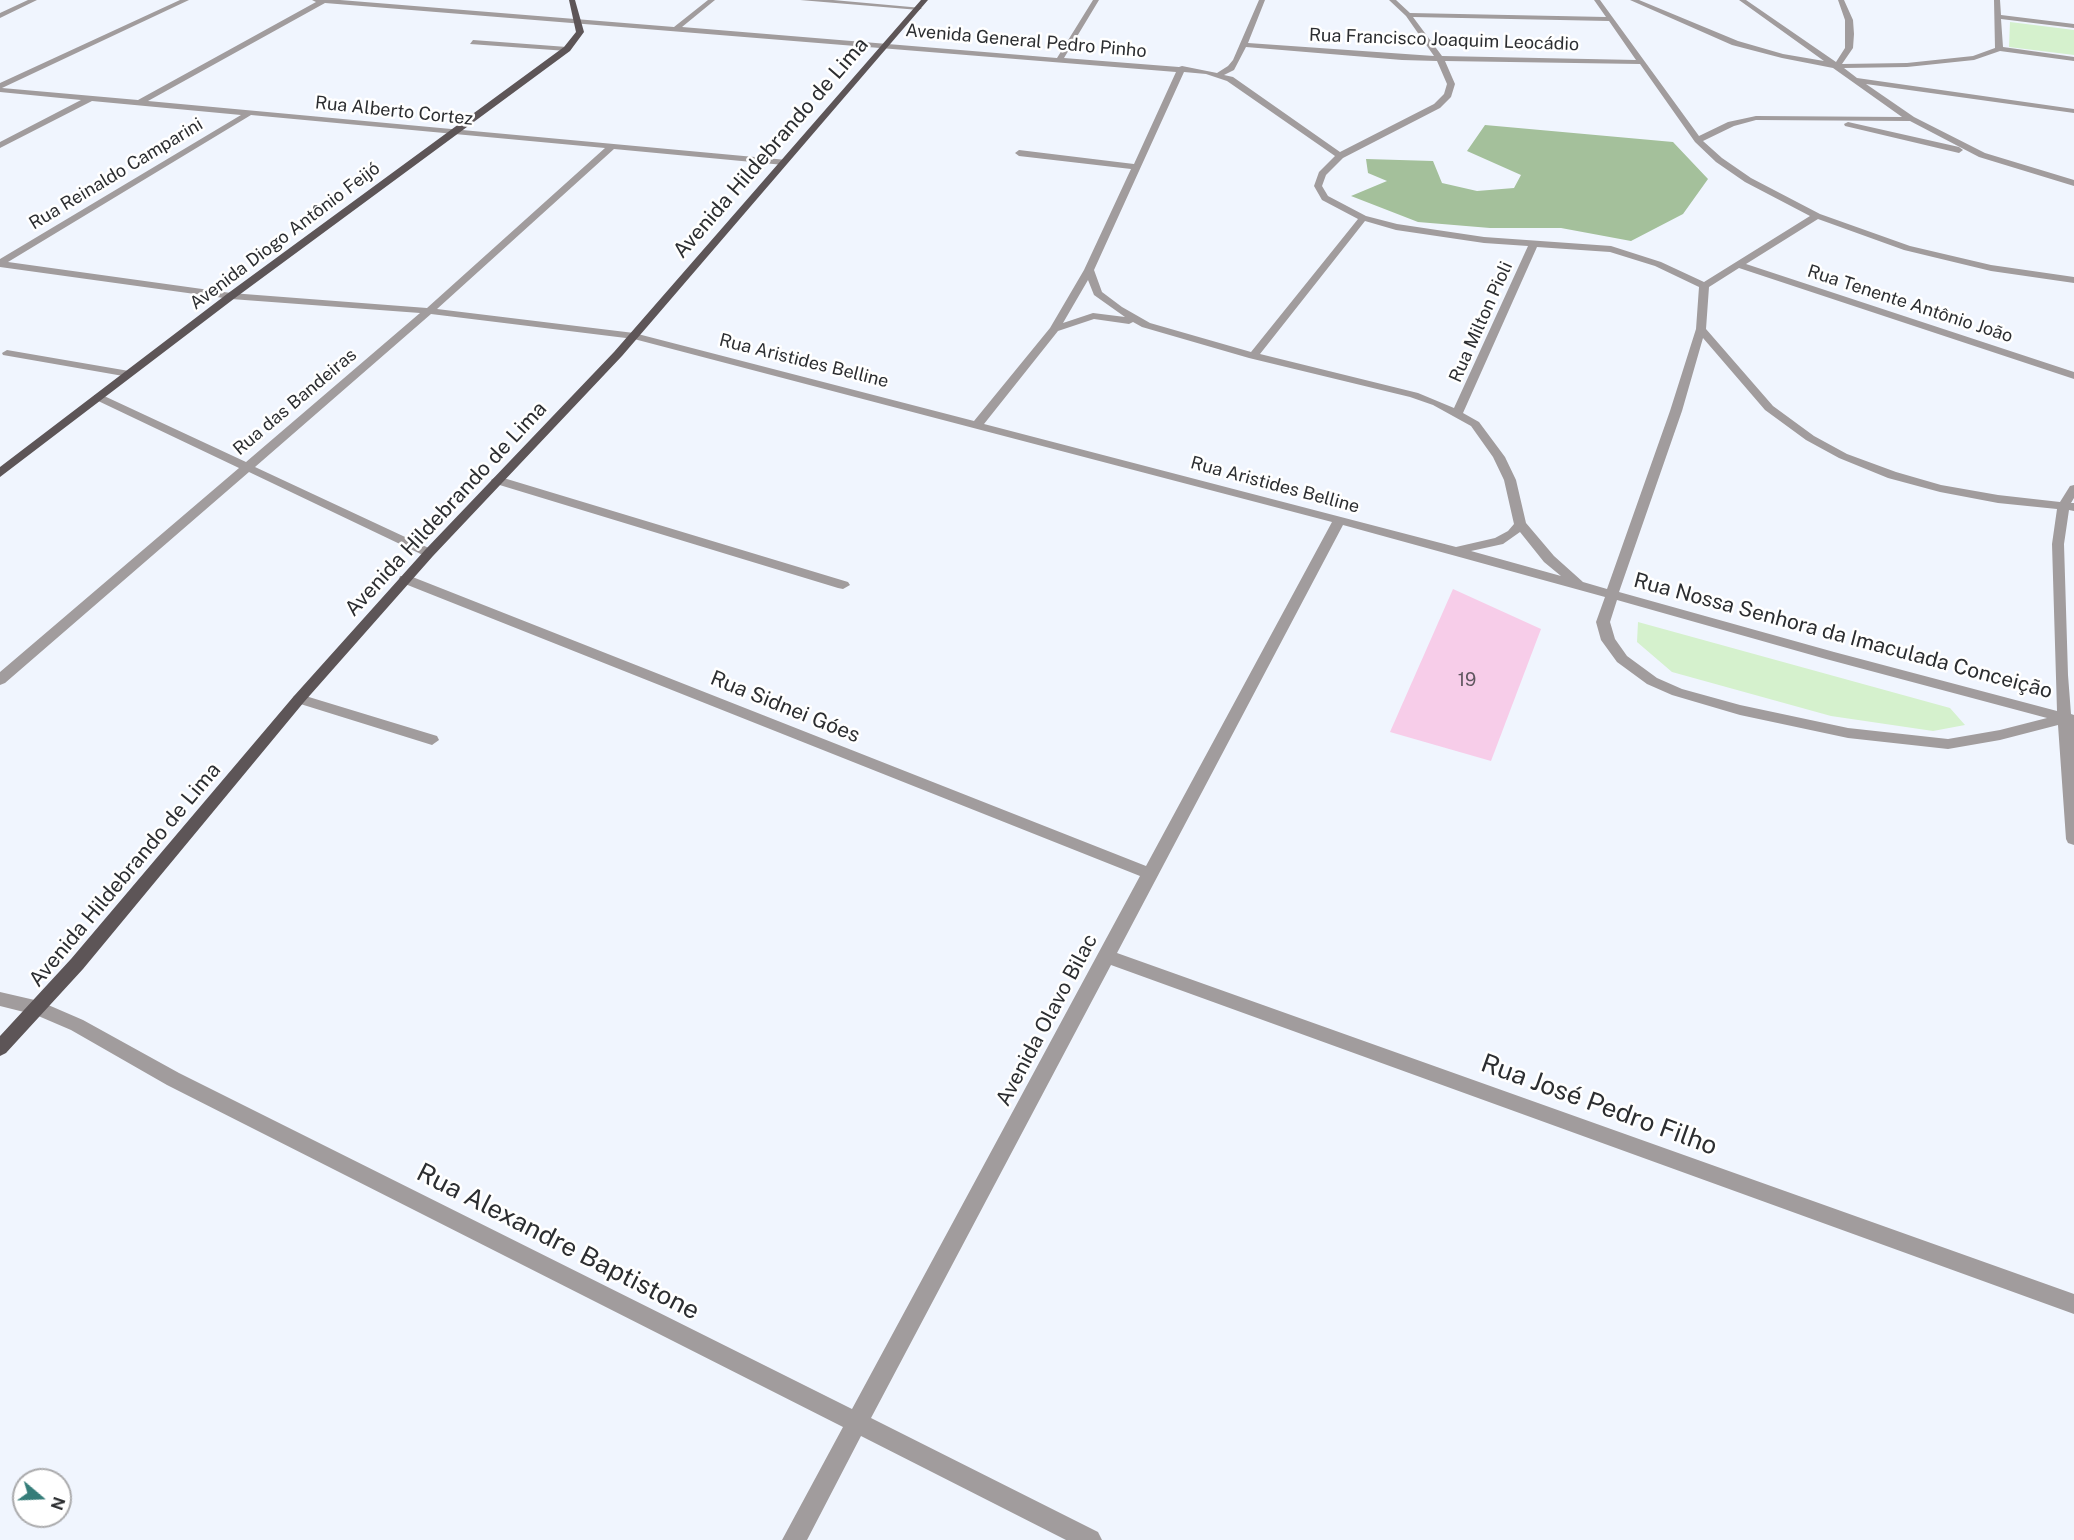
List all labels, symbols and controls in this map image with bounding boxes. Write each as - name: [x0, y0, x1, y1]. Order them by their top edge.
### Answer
- street label: Avenida General Pedro Pinho: [905, 20, 1147, 62]
- street label: Rua Francisco Joaquim Leocádio: [1309, 24, 1579, 56]
- street label: Avenida Hildebrando de Lima: [668, 32, 874, 264]
- street label: Rua Alberto Cortez: [314, 92, 474, 130]
- street label: Rua Reinaldo Camparini: [25, 114, 207, 234]
- street label: Avenida Diogo Antônio Feijó: [186, 157, 384, 315]
- street label: Rua Milton Pioli: [1445, 258, 1517, 386]
- street label: Rua Tenente Antônio João: [1805, 261, 2015, 347]
- street label: Rua Aristides Belline: [717, 329, 891, 393]
- street label: Rua das Bandeiras: [229, 344, 361, 460]
- street label: Avenida Hildebrando de Lima: [340, 396, 552, 622]
- street label: Rua Aristides Belline: [1188, 452, 1362, 518]
- street label: Rua Nossa Senhora da Imaculada Conceição: [1631, 568, 2055, 704]
- street label: Rua Sidnei Góes: [707, 666, 863, 748]
- house number: 19: [1458, 669, 1476, 691]
- street label: Avenida Hildebrando de Lima: [24, 758, 226, 992]
- street label: Avenida Olavo Bilac: [991, 930, 1103, 1110]
- street label: Rua José Pedro Filho: [1477, 1048, 1721, 1162]
- street label: Rua Alexandre Baptistone: [411, 1157, 705, 1327]
- north arrow: [12, 1468, 72, 1528]
- text: N: [47, 1494, 69, 1512]

